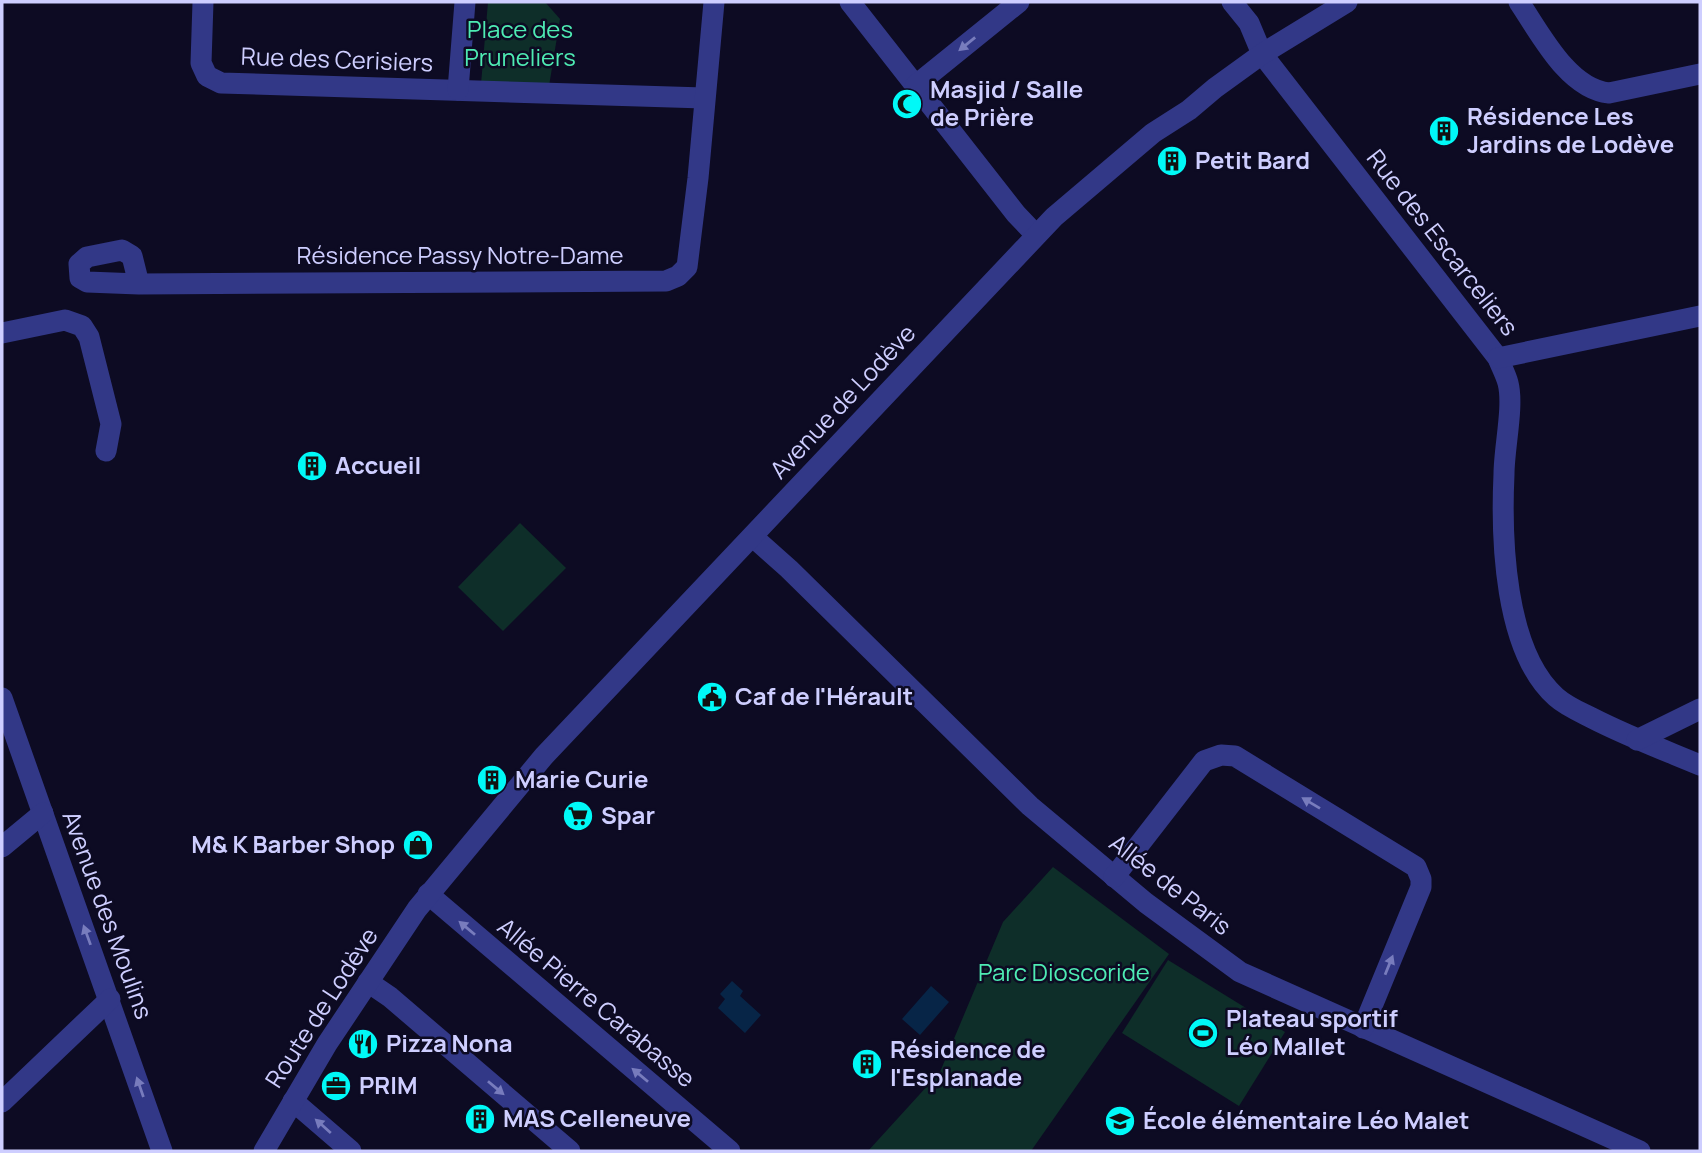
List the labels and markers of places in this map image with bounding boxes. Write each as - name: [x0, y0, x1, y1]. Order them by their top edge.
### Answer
- place label: Masjid / Salle de Prière: [930, 72, 1083, 133]
- mosque icon: Masjid / Salle de Prière: [890, 87, 924, 121]
- place label: Résidence Les Jardins de Lodève: [1467, 99, 1674, 160]
- building icon: Résidence Les Jardins de Lodève: [1427, 114, 1461, 148]
- place label: Petit Bard: [1195, 143, 1310, 176]
- building icon: Petit Bard: [1155, 144, 1189, 178]
- place label: Accueil: [335, 448, 421, 481]
- building icon: Accueil: [295, 449, 329, 483]
- place label: Caf de l'Hérault: [735, 679, 913, 712]
- public building icon: Caf de l'Hérault: [695, 680, 729, 714]
- place label: Marie Curie: [515, 762, 648, 795]
- building icon: Marie Curie: [475, 763, 509, 797]
- place label: Spar: [601, 798, 655, 831]
- supermarket icon: Spar: [561, 799, 595, 833]
- place label: M& K Barber Shop: [191, 827, 395, 860]
- shop icon: M& K Barber Shop: [401, 828, 435, 862]
- place label: Plateau sportif Léo Mallet: [1226, 1001, 1398, 1062]
- sports icon: Plateau sportif Léo Mallet: [1186, 1016, 1220, 1050]
- place label: Pizza Nona: [386, 1026, 512, 1059]
- restaurant icon: Pizza Nona: [346, 1027, 380, 1061]
- place label: Résidence de l'Esplanade: [890, 1032, 1046, 1093]
- building icon: Résidence de l'Esplanade: [850, 1047, 884, 1081]
- place label: PRIM: [359, 1068, 417, 1101]
- office icon: PRIM: [319, 1069, 353, 1103]
- place label: MAS Celleneuve: [503, 1101, 691, 1134]
- building icon: MAS Celleneuve: [463, 1102, 497, 1136]
- place label: École élémentaire Léo Malet: [1143, 1103, 1469, 1136]
- school or university icon: École élémentaire Léo Malet: [1103, 1104, 1137, 1138]

